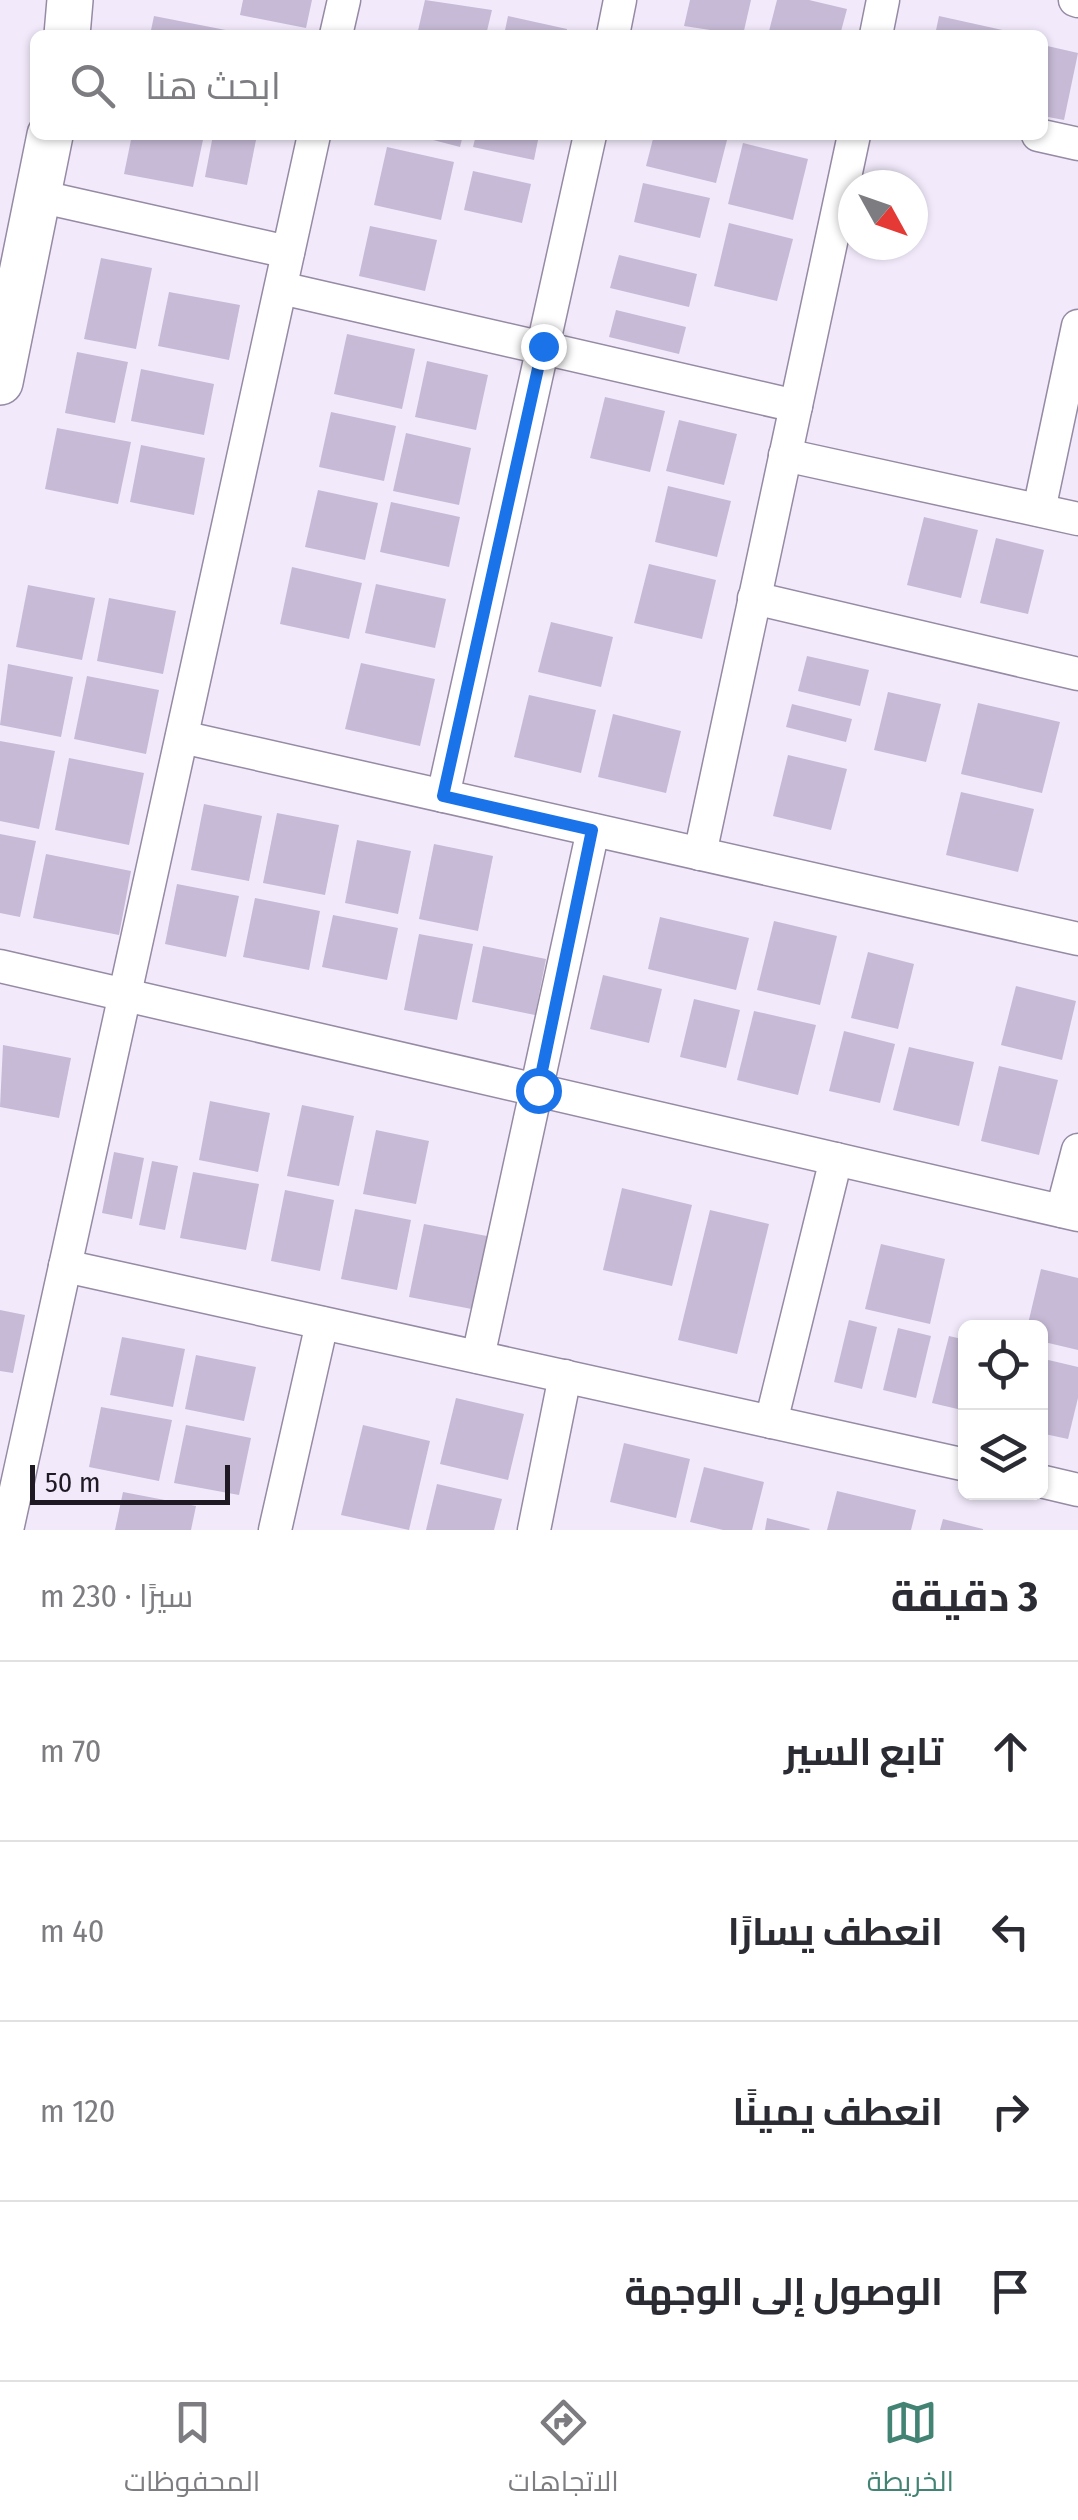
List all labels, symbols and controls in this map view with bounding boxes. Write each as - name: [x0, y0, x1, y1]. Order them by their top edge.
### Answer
- search box: [30, 30, 1048, 140]
- icon: search: [65, 58, 120, 113]
- text: ابحث هنا: [145, 63, 281, 109]
- north arrow: [838, 170, 928, 260]
- route end: [521, 324, 567, 370]
- route start: [516, 1068, 562, 1114]
- map controls: [958, 1320, 1048, 1500]
- button: locate: [958, 1320, 1048, 1410]
- button: layers: [958, 1410, 1048, 1500]
- scale bar: [30, 1460, 230, 1504]
- text: 50 m: [45, 1466, 101, 1499]
- text: 3 دقيقة: [891, 1572, 1038, 1622]
- text: سيرًا · 230 m: [40, 1577, 193, 1615]
- icon: ahead: [983, 1724, 1038, 1779]
- text: تابع السير: [784, 1729, 943, 1775]
- text: 70 m: [40, 1732, 101, 1770]
- icon: left: [983, 1904, 1038, 1959]
- text: انعطف يسارًا: [728, 1909, 943, 1955]
- text: 40 m: [40, 1912, 104, 1950]
- icon: right: [983, 2084, 1038, 2139]
- text: انعطف يمينًا: [733, 2089, 943, 2135]
- text: 120 m: [40, 2092, 115, 2130]
- icon: arrive: [983, 2264, 1038, 2319]
- text: الوصول إلى الوجهة: [624, 2269, 943, 2315]
- tab: المحفوظات: [124, 2395, 260, 2507]
- tab: الاتجاهات: [508, 2395, 619, 2507]
- tab: الخريطة: [867, 2395, 954, 2507]

